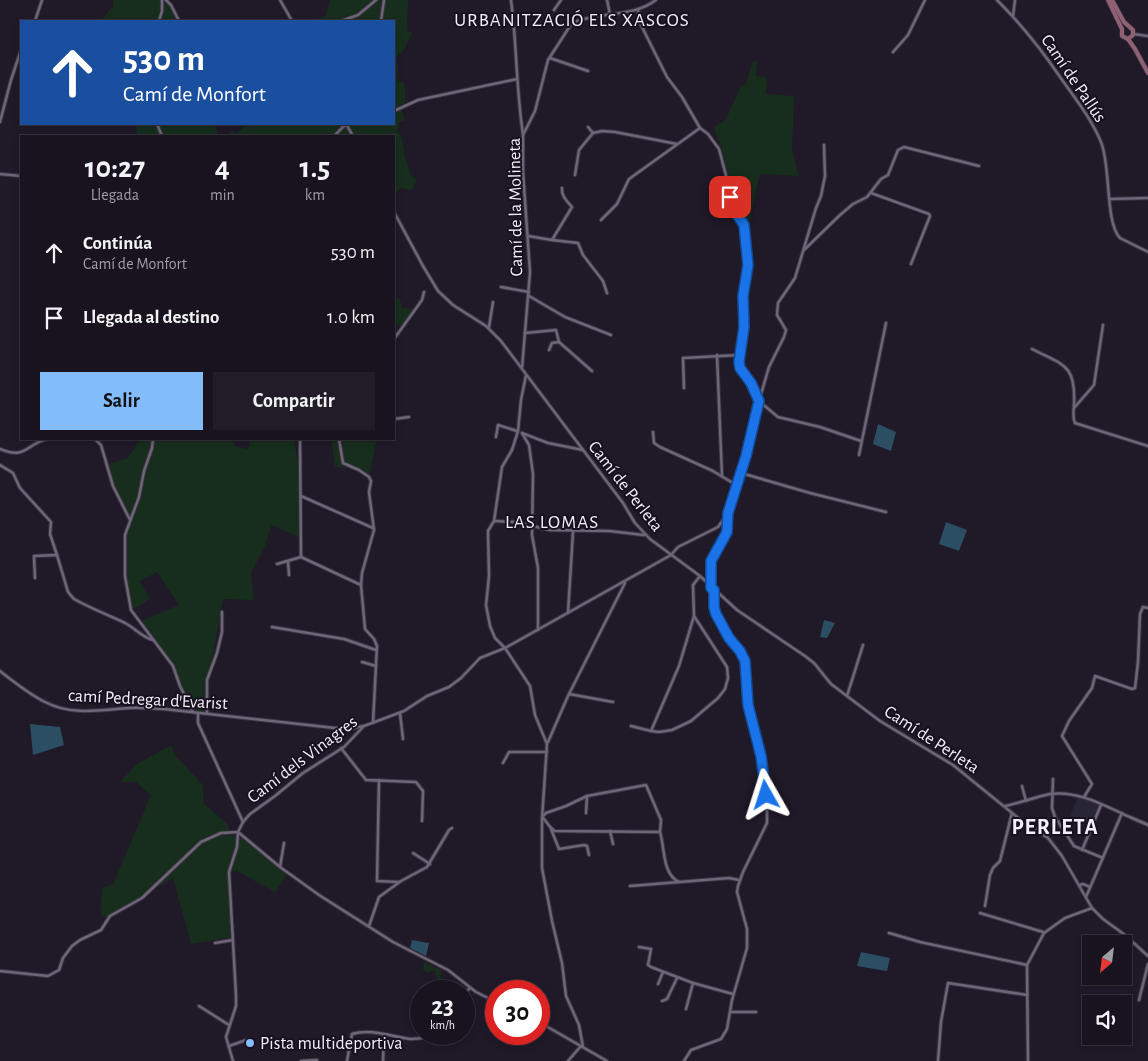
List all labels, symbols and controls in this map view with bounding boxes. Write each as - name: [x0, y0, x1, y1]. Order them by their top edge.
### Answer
- district label: URBANITZACIÓ ELS XASCOS: [454, 9, 690, 30]
- street label: Camí de Pallús: [1037, 31, 1109, 126]
- icon: ahead: [40, 40, 105, 105]
- text: 530 m: [123, 42, 205, 77]
- text: Camí de Monfort: [123, 83, 266, 105]
- street label: Camí de la Molineta: [506, 138, 526, 276]
- text: 10:27: [85, 153, 145, 183]
- text: 4: [215, 153, 230, 183]
- text: 1.5: [300, 153, 330, 183]
- pin: [709, 176, 751, 218]
- icon: arrive: [716, 183, 744, 211]
- text: Llegada: [91, 187, 139, 203]
- text: min: [210, 187, 235, 203]
- text: km: [305, 187, 325, 203]
- text: Continúa: [83, 234, 152, 253]
- icon: ahead: [40, 239, 68, 267]
- text: 530 m: [331, 243, 375, 262]
- text: Camí de Monfort: [83, 256, 187, 272]
- icon: arrive: [40, 304, 68, 332]
- text: Llegada al destino: [83, 308, 220, 327]
- text: 1.0 km: [327, 308, 375, 327]
- button: Salir: [40, 372, 203, 430]
- button: Compartir: [213, 372, 375, 430]
- street label: Camí de Perleta: [584, 438, 666, 535]
- district label: LAS LOMAS: [505, 513, 599, 532]
- street label: camí Pedregar d'Evarist: [68, 687, 228, 713]
- street label: Camí de Perleta: [881, 703, 982, 777]
- street label: Camí dels Vinagres: [244, 713, 361, 807]
- position arrow: [739, 768, 791, 820]
- district label: PERLETA: [1011, 816, 1099, 838]
- north arrow: [1082, 935, 1132, 985]
- map controls: [1082, 935, 1132, 1045]
- speed limit sign: 30: [485, 980, 550, 1045]
- text: 23: [431, 994, 454, 1019]
- button: sound: [1082, 995, 1132, 1045]
- text: km/h: [430, 1019, 455, 1031]
- place label: Pista multideportiva: [260, 1035, 403, 1053]
- marker: Pista multideportiva: [244, 1037, 256, 1049]

